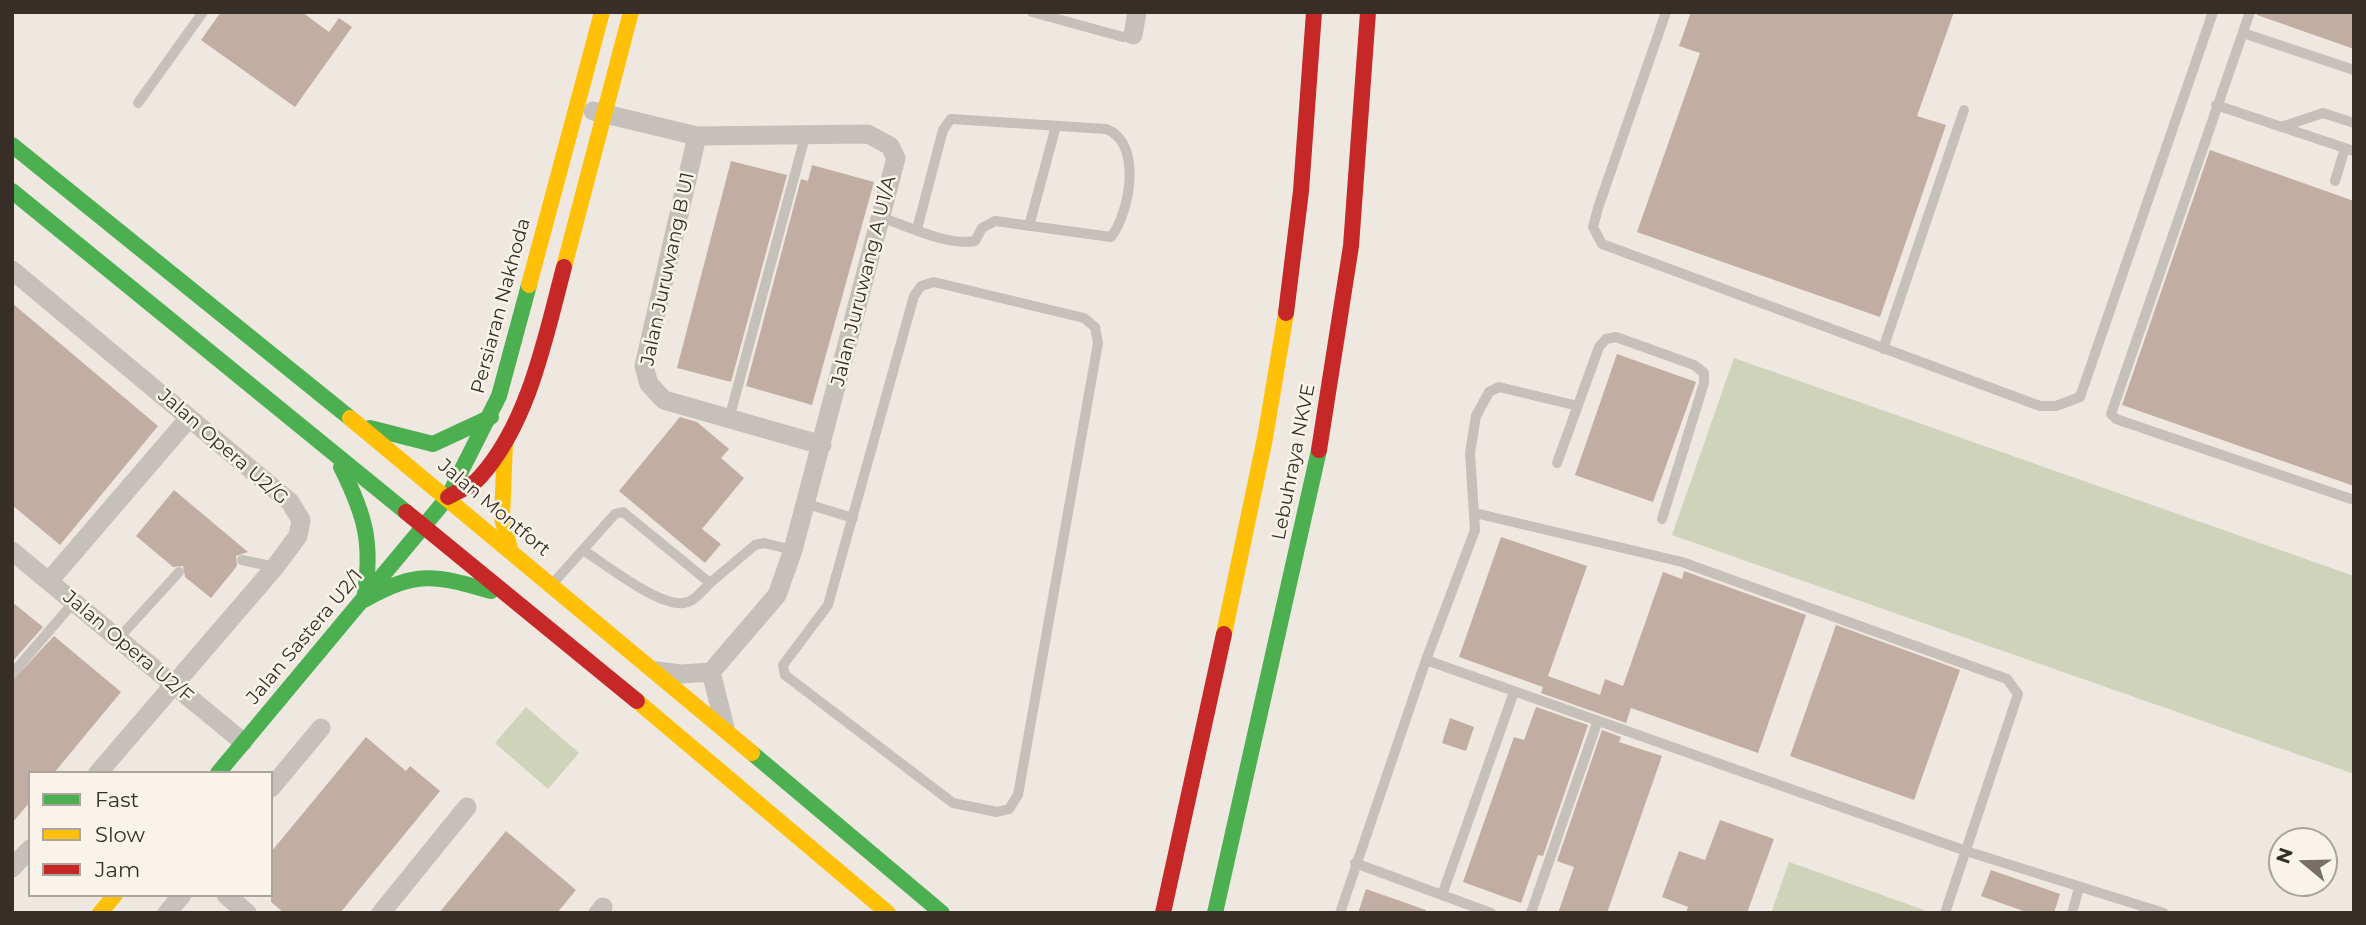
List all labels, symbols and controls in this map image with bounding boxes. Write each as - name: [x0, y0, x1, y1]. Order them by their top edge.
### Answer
- street label: Jalan Juruwang B U1: [636, 170, 700, 368]
- street label: Jalan Juruwang A U1/A: [827, 174, 901, 388]
- street label: Persiaran Nakhoda: [467, 216, 535, 396]
- street label: Lebuhraya NKVE: [1268, 382, 1320, 542]
- street label: Jalan Opera U2/G: [153, 384, 293, 510]
- street label: Jalan Montfort: [433, 454, 555, 562]
- street label: Jalan Sastera U2/1: [242, 565, 368, 709]
- street label: Jalan Opera U2/F: [58, 586, 198, 708]
- legend: [28, 771, 273, 897]
- text: Fast: [95, 787, 139, 812]
- text: Slow: [95, 822, 145, 847]
- north arrow: [2268, 827, 2338, 897]
- text: N: [2271, 845, 2298, 867]
- text: Jam: [95, 857, 140, 882]

